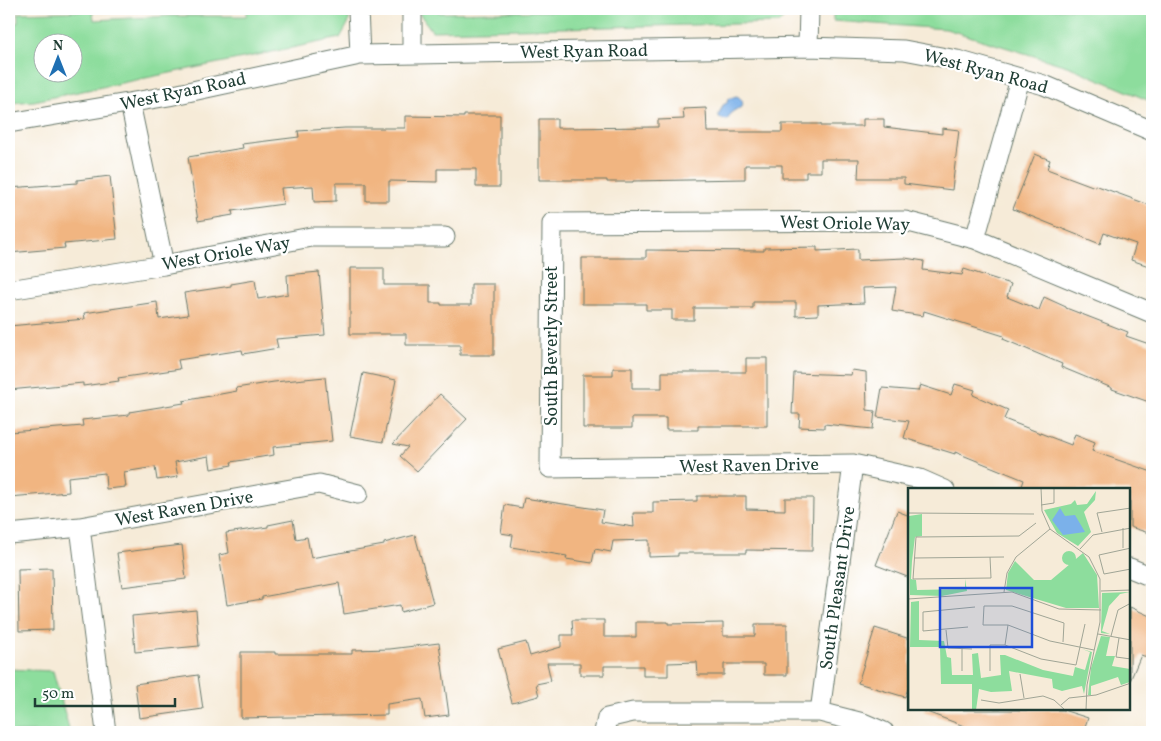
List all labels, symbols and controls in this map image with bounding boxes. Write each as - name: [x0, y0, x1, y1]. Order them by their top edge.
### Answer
- north arrow: [32, 32, 82, 82]
- text: N: [53, 37, 63, 56]
- street label: West Ryan Road: [520, 39, 648, 66]
- street label: West Ryan Road: [921, 44, 1051, 101]
- street label: West Ryan Road: [118, 67, 249, 118]
- street label: West Oriole Way: [780, 211, 911, 238]
- street label: West Oriole Way: [160, 231, 293, 278]
- street label: South Beverly Street: [540, 266, 565, 426]
- street label: West Raven Drive: [679, 453, 819, 480]
- street label: West Raven Drive: [113, 485, 255, 534]
- inset map: [908, 488, 1131, 711]
- street label: South Pleasant Drive: [815, 505, 862, 672]
- scale bar: [35, 676, 175, 708]
- text: 50 m: [42, 684, 74, 705]

